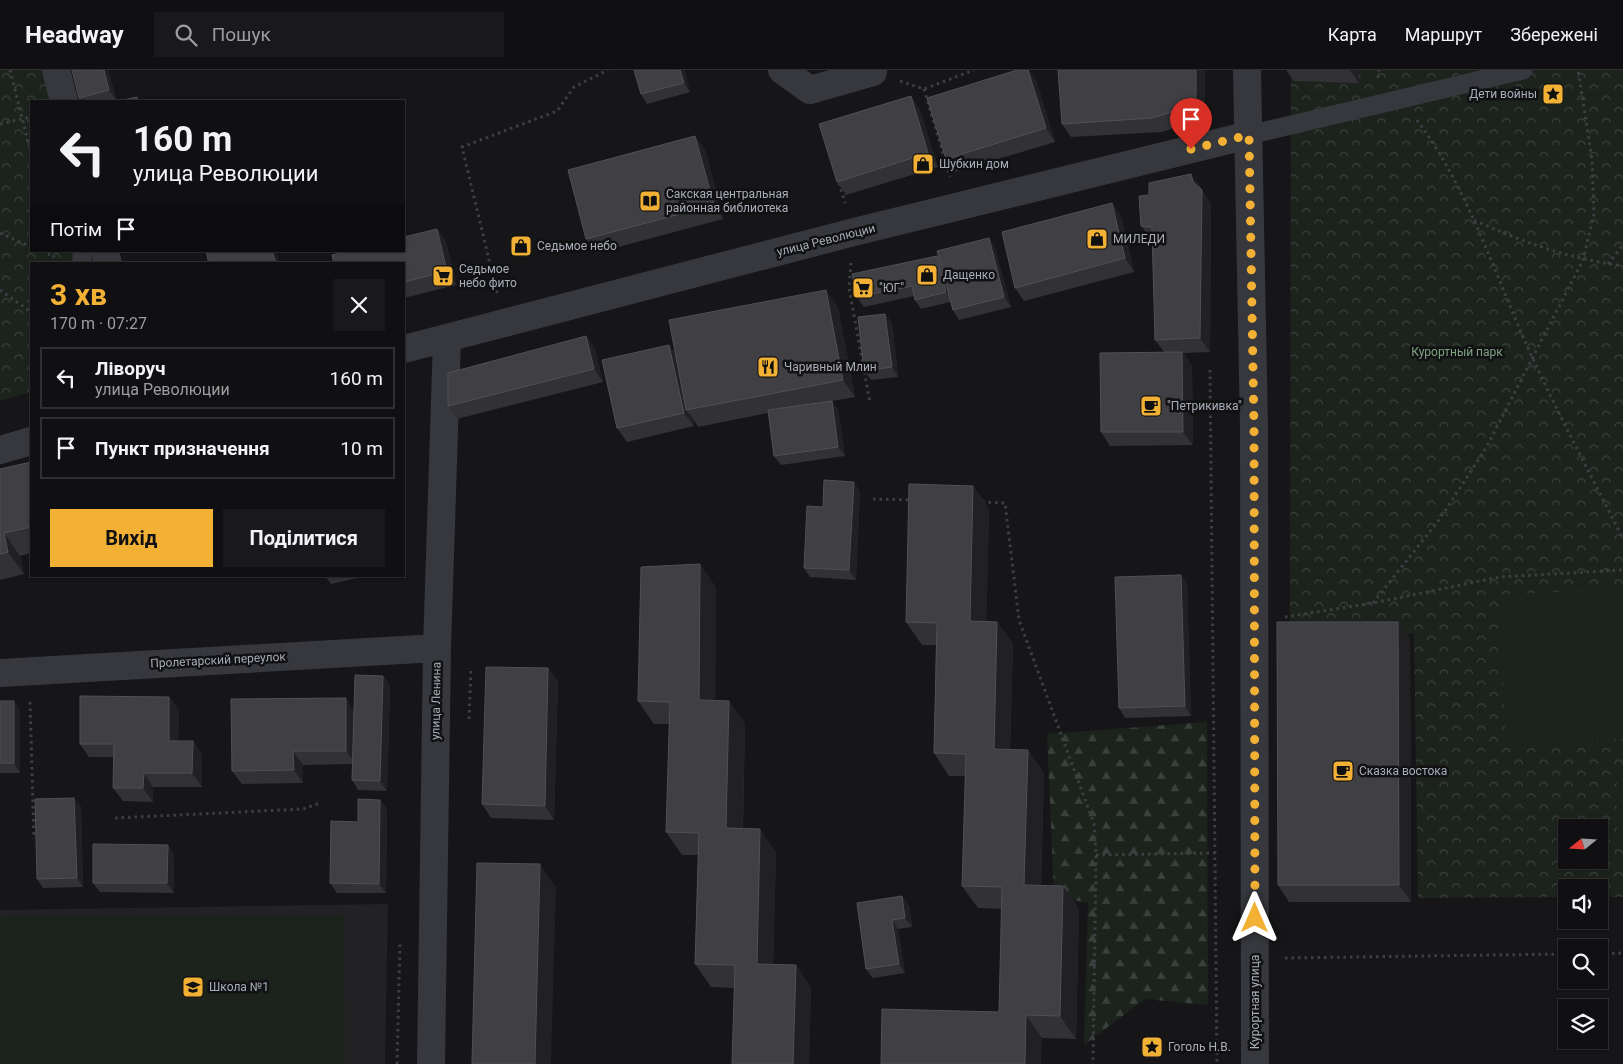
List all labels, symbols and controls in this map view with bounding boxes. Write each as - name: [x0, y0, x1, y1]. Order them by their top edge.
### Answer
- search box: [154, 12, 504, 57]
- text: Headway: [25, 21, 124, 49]
- icon: search: [172, 21, 200, 49]
- text: Пошук: [212, 23, 271, 46]
- text: Карта: [1328, 24, 1377, 45]
- text: Маршрут: [1405, 24, 1482, 45]
- text: Збережені: [1510, 24, 1598, 45]
- place icon: Дети войны: [1541, 82, 1565, 106]
- place label: Дети войны: [1469, 87, 1537, 101]
- pin: [1170, 98, 1212, 149]
- icon: arrive: [1177, 105, 1205, 133]
- text: 160 m: [133, 119, 232, 160]
- icon: left: [50, 120, 115, 185]
- shop icon: Шубкин дом: [911, 152, 935, 176]
- place label: Шубкин дом: [939, 157, 1009, 171]
- text: улица Революции: [133, 161, 318, 186]
- place label: Сакская центральная районная библиотека: [666, 187, 789, 215]
- library icon: Сакская центральная районная библиотека: [638, 189, 662, 213]
- icon: arrive: [112, 215, 140, 243]
- text: Потім: [50, 218, 102, 241]
- street label: улица Революции: [775, 221, 877, 259]
- shop icon: МИЛЕДИ: [1085, 227, 1109, 251]
- place label: МИЛЕДИ: [1113, 232, 1165, 246]
- shop icon: Седьмое небо: [509, 234, 533, 258]
- place label: Седьмое небо: [537, 239, 617, 253]
- place label: Седьмое небо фито: [459, 262, 517, 290]
- shop icon: Дащенко: [915, 263, 939, 287]
- supermarket icon: Седьмое небо фито: [431, 264, 455, 288]
- place label: Дащенко: [943, 268, 995, 282]
- supermarket icon: "ЮГ": [851, 276, 875, 300]
- text: 3 хв: [50, 277, 107, 312]
- button: close: [333, 279, 385, 331]
- place label: "ЮГ": [879, 281, 904, 295]
- text: 170 m · 07:27: [50, 314, 147, 333]
- park label: Курортный парк: [1411, 345, 1503, 359]
- restaurant icon: Чаривный Млин: [756, 355, 780, 379]
- text: Ліворуч: [95, 357, 166, 380]
- place label: Чаривный Млин: [784, 360, 877, 374]
- icon: left: [52, 364, 80, 392]
- text: 160 m: [330, 367, 383, 390]
- text: улица Революции: [95, 380, 230, 399]
- cafe icon: "Петрикивка": [1139, 394, 1163, 418]
- place label: "Петрикивка": [1167, 399, 1242, 413]
- icon: arrive: [52, 434, 80, 462]
- text: Пункт призначення: [95, 437, 270, 460]
- text: 10 m: [340, 437, 383, 460]
- button: Вихід: [50, 509, 213, 567]
- button: Поділитися: [223, 509, 385, 567]
- street label: Пролетарский переулок: [150, 649, 287, 671]
- street label: улица Ленина: [428, 662, 444, 740]
- cafe icon: Сказка востока: [1331, 759, 1355, 783]
- place label: Сказка востока: [1359, 764, 1447, 778]
- north arrow: [1558, 819, 1608, 869]
- map controls: [1558, 819, 1608, 1049]
- button: sound: [1558, 879, 1608, 929]
- position arrow: [1228, 891, 1280, 943]
- button: search: [1558, 939, 1608, 989]
- street label: Курортная улица: [1248, 955, 1262, 1049]
- school or university icon: Школа №1: [181, 975, 205, 999]
- place label: Школа №1: [209, 980, 269, 994]
- button: layers: [1558, 999, 1608, 1049]
- place icon: Гоголь Н.В.: [1140, 1035, 1164, 1059]
- place label: Гоголь Н.В.: [1168, 1040, 1231, 1054]

